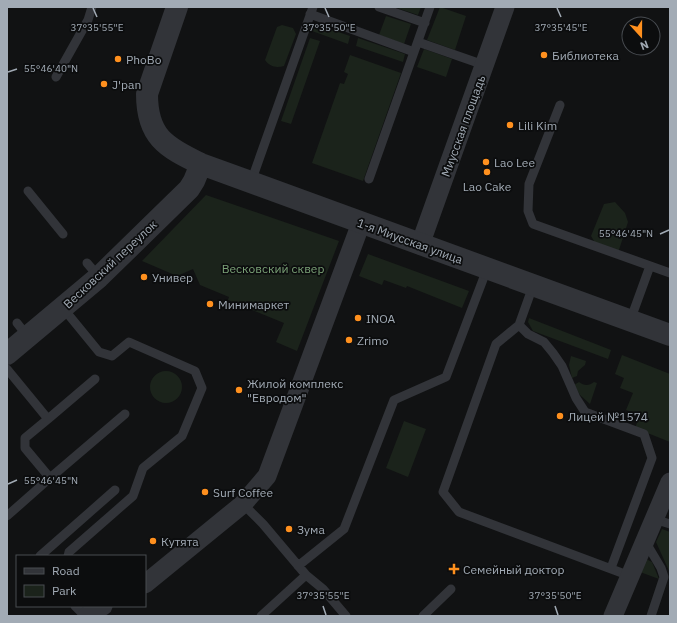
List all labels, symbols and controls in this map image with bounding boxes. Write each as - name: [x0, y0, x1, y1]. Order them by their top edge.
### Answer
- north arrow: [621, 16, 661, 56]
- text: 37°35'55"E: [70, 21, 124, 34]
- text: 37°35'50"E: [302, 21, 356, 34]
- text: 37°35'45"E: [534, 21, 588, 34]
- text: N: [638, 37, 651, 53]
- place label: Библиотека: [552, 48, 619, 63]
- marker: Библиотека: [539, 50, 549, 60]
- place label: PhoBo: [126, 52, 162, 67]
- marker: PhoBo: [113, 54, 123, 64]
- text: 55°46'40"N: [24, 62, 78, 75]
- street label: Миусская площадь: [438, 73, 488, 179]
- place label: J'pan: [112, 77, 141, 92]
- marker: J'pan: [99, 79, 109, 89]
- place label: Lili Kim: [518, 118, 557, 133]
- marker: Lili Kim: [505, 120, 515, 130]
- place label: Lao Lee: [494, 155, 535, 170]
- marker: Lao Lee: [481, 157, 491, 167]
- marker: Lao Cake: [482, 167, 492, 177]
- place label: Lao Cake: [463, 179, 512, 194]
- street label: 1-я Миусская улица: [355, 215, 465, 267]
- street label: Весковский переулок: [60, 216, 160, 311]
- text: 55°46'45"N: [599, 227, 653, 240]
- park label: Весковский сквер: [222, 261, 324, 276]
- place label: Универ: [152, 270, 193, 285]
- marker: Универ: [139, 272, 149, 282]
- place label: Минимаркет: [218, 297, 289, 312]
- marker: Минимаркет: [205, 299, 215, 309]
- place label: INOA: [366, 311, 396, 326]
- marker: INOA: [353, 313, 363, 323]
- place label: Zrimo: [357, 333, 389, 348]
- marker: Zrimo: [344, 335, 354, 345]
- place label: Жилой комплекс "Евродом": [247, 376, 343, 405]
- marker: Жилой комплекс "Евродом": [234, 385, 244, 395]
- place label: Лицей №1574: [568, 409, 648, 424]
- marker: Лицей №1574: [555, 411, 565, 421]
- text: 55°46'45"N: [24, 474, 78, 487]
- place label: Surf Coffee: [213, 485, 273, 500]
- marker: Surf Coffee: [200, 487, 210, 497]
- place label: Зума: [297, 522, 325, 537]
- marker: Зума: [284, 524, 294, 534]
- place label: Кутята: [161, 534, 199, 549]
- marker: Кутята: [148, 536, 158, 546]
- legend: [16, 555, 146, 607]
- place label: Семейный доктор: [463, 562, 564, 577]
- text: Road: [52, 563, 80, 578]
- marker: Семейный доктор: [448, 563, 460, 575]
- text: Park: [52, 583, 77, 598]
- text: 37°35'55"E: [296, 589, 350, 602]
- text: 37°35'50"E: [528, 589, 582, 602]

